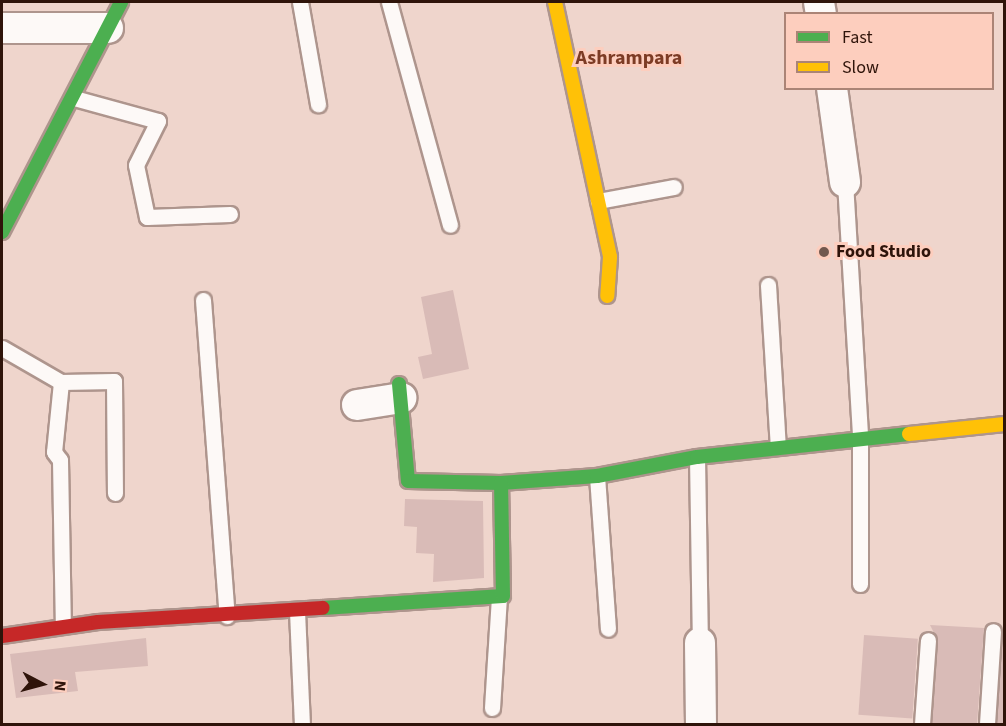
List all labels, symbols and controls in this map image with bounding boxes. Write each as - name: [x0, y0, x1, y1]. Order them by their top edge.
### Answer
- legend: [784, 12, 994, 90]
- text: Fast: [842, 25, 873, 50]
- district label: Ashrampara: [576, 46, 682, 70]
- text: Slow: [842, 55, 879, 80]
- place label: Food Studio: [836, 241, 931, 263]
- marker: Food Studio: [817, 245, 831, 259]
- north arrow: [12, 654, 72, 714]
- text: N: [48, 679, 71, 692]

